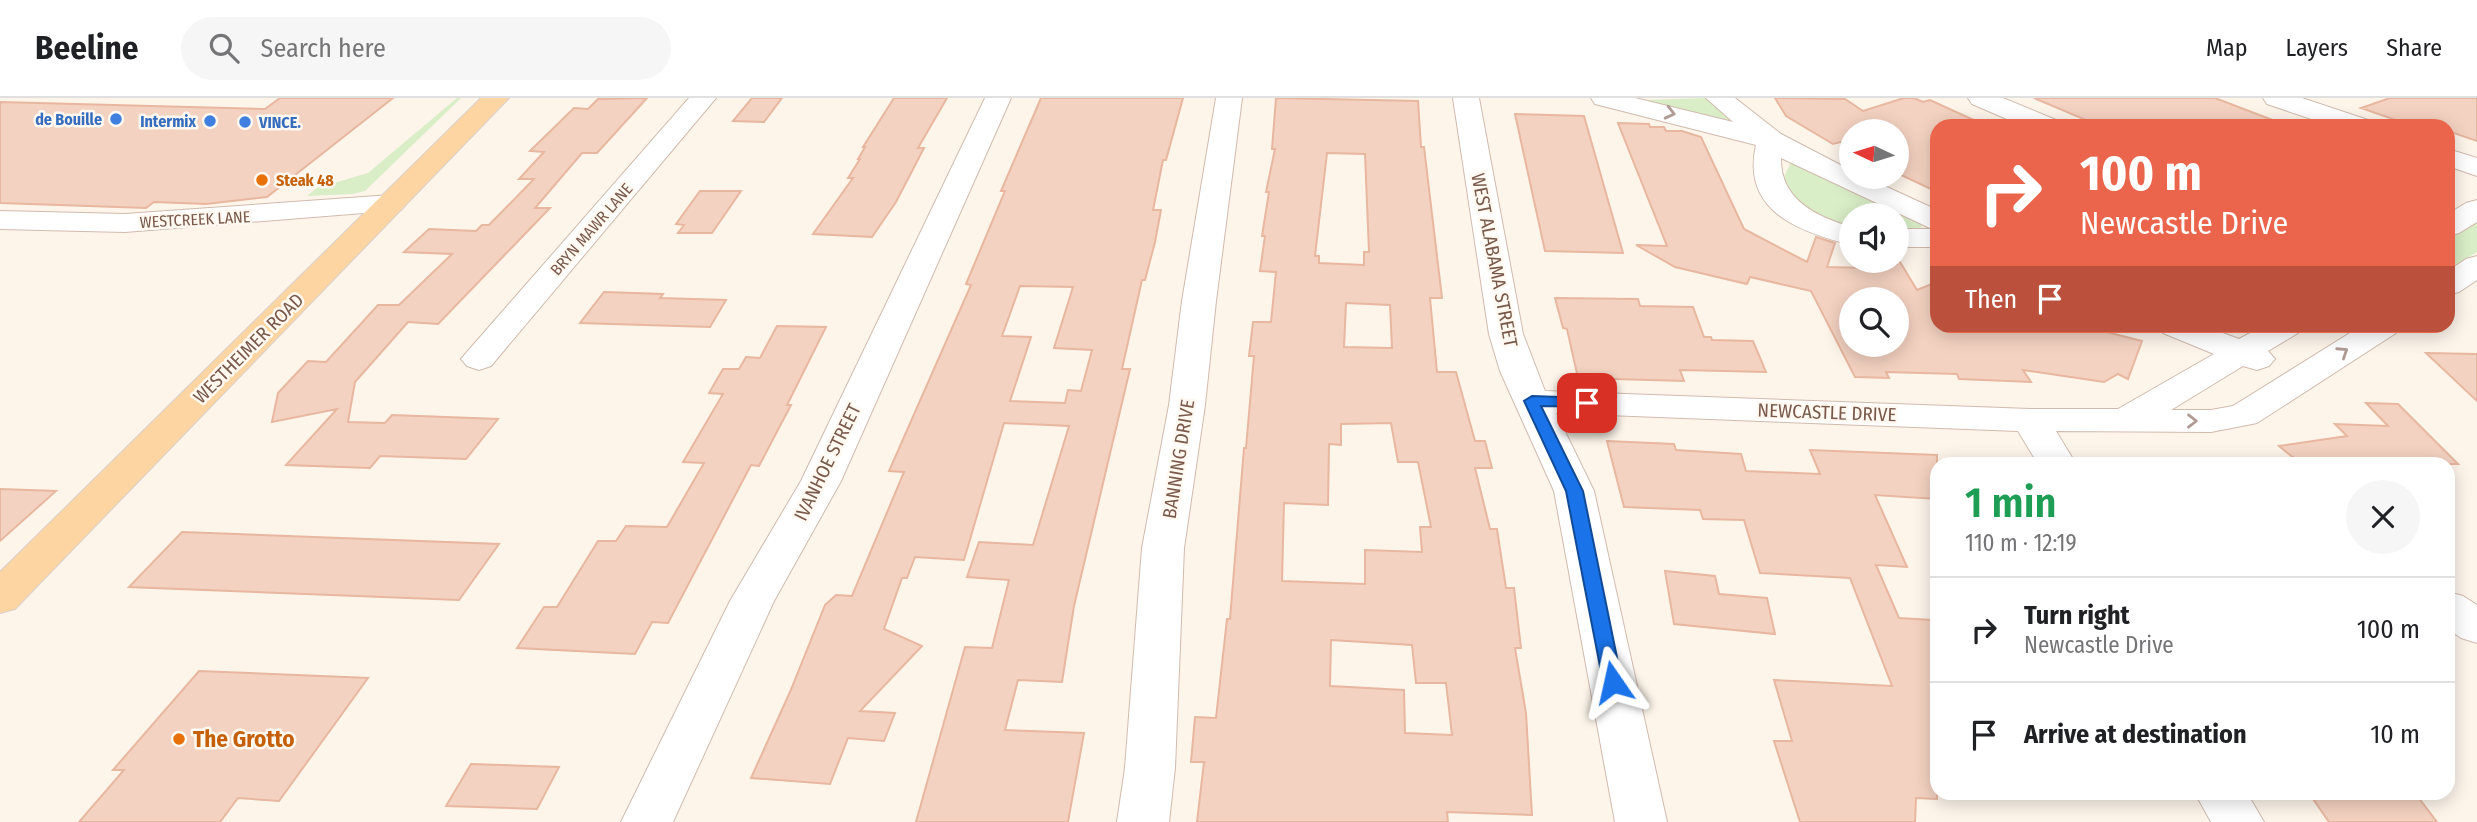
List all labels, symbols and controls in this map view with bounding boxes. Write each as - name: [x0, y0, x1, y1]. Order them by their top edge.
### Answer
- search box: [181, 17, 671, 80]
- text: Beeline: [35, 28, 139, 68]
- icon: search: [205, 29, 243, 67]
- text: Search here: [261, 33, 386, 64]
- text: Map: [2206, 34, 2248, 62]
- text: Layers: [2286, 34, 2348, 62]
- text: Share: [2386, 34, 2442, 62]
- one-way arrow: [1664, 105, 1676, 120]
- place label: de Bouille: [35, 110, 102, 129]
- marker: de Bouille: [108, 111, 124, 127]
- place label: Intermix: [140, 112, 196, 131]
- marker: Intermix: [202, 113, 218, 129]
- place label: VINCE.: [258, 113, 301, 132]
- marker: VINCE.: [237, 114, 253, 130]
- north arrow: [1839, 119, 1909, 189]
- map controls: [1839, 119, 1909, 357]
- text: 100 m: [2080, 144, 2202, 203]
- icon: right: [1965, 147, 2056, 238]
- place label: Steak 48: [276, 171, 334, 190]
- street label: WEST ALABAMA STREET: [1466, 171, 1523, 349]
- marker: Steak 48: [254, 172, 270, 188]
- street label: BRYN MAWR LANE: [546, 180, 636, 279]
- button: sound: [1839, 203, 1909, 273]
- text: Newcastle Drive: [2080, 204, 2288, 242]
- street label: WESTCREEK LANE: [139, 207, 251, 232]
- icon: arrive: [2031, 280, 2069, 318]
- text: Then: [1965, 284, 2017, 315]
- button: search: [1839, 287, 1909, 357]
- street label: WESTHEIMER ROAD: [188, 288, 308, 408]
- one-way arrow: [2335, 348, 2348, 360]
- pin: [1557, 373, 1617, 433]
- icon: arrive: [1568, 384, 1606, 422]
- street label: BANNING DRIVE: [1158, 398, 1199, 520]
- street label: NEWCASTLE DRIVE: [1757, 399, 1897, 426]
- street label: IVANHOE STREET: [789, 400, 866, 525]
- one-way arrow: [2187, 413, 2197, 429]
- text: 1 min: [1965, 478, 2056, 528]
- button: close: [2346, 480, 2420, 554]
- text: 110 m · 12:19: [1965, 529, 2077, 557]
- text: Turn right: [2024, 600, 2130, 631]
- icon: right: [1965, 611, 2003, 649]
- text: 100 m: [2357, 614, 2420, 645]
- text: Newcastle Drive: [2024, 631, 2174, 659]
- position arrow: [1576, 645, 1650, 719]
- icon: arrive: [1965, 716, 2003, 754]
- text: Arrive at destination: [2024, 719, 2247, 750]
- text: 10 m: [2370, 719, 2420, 750]
- place label: The Grotto: [193, 725, 294, 753]
- marker: The Grotto: [171, 731, 187, 747]

